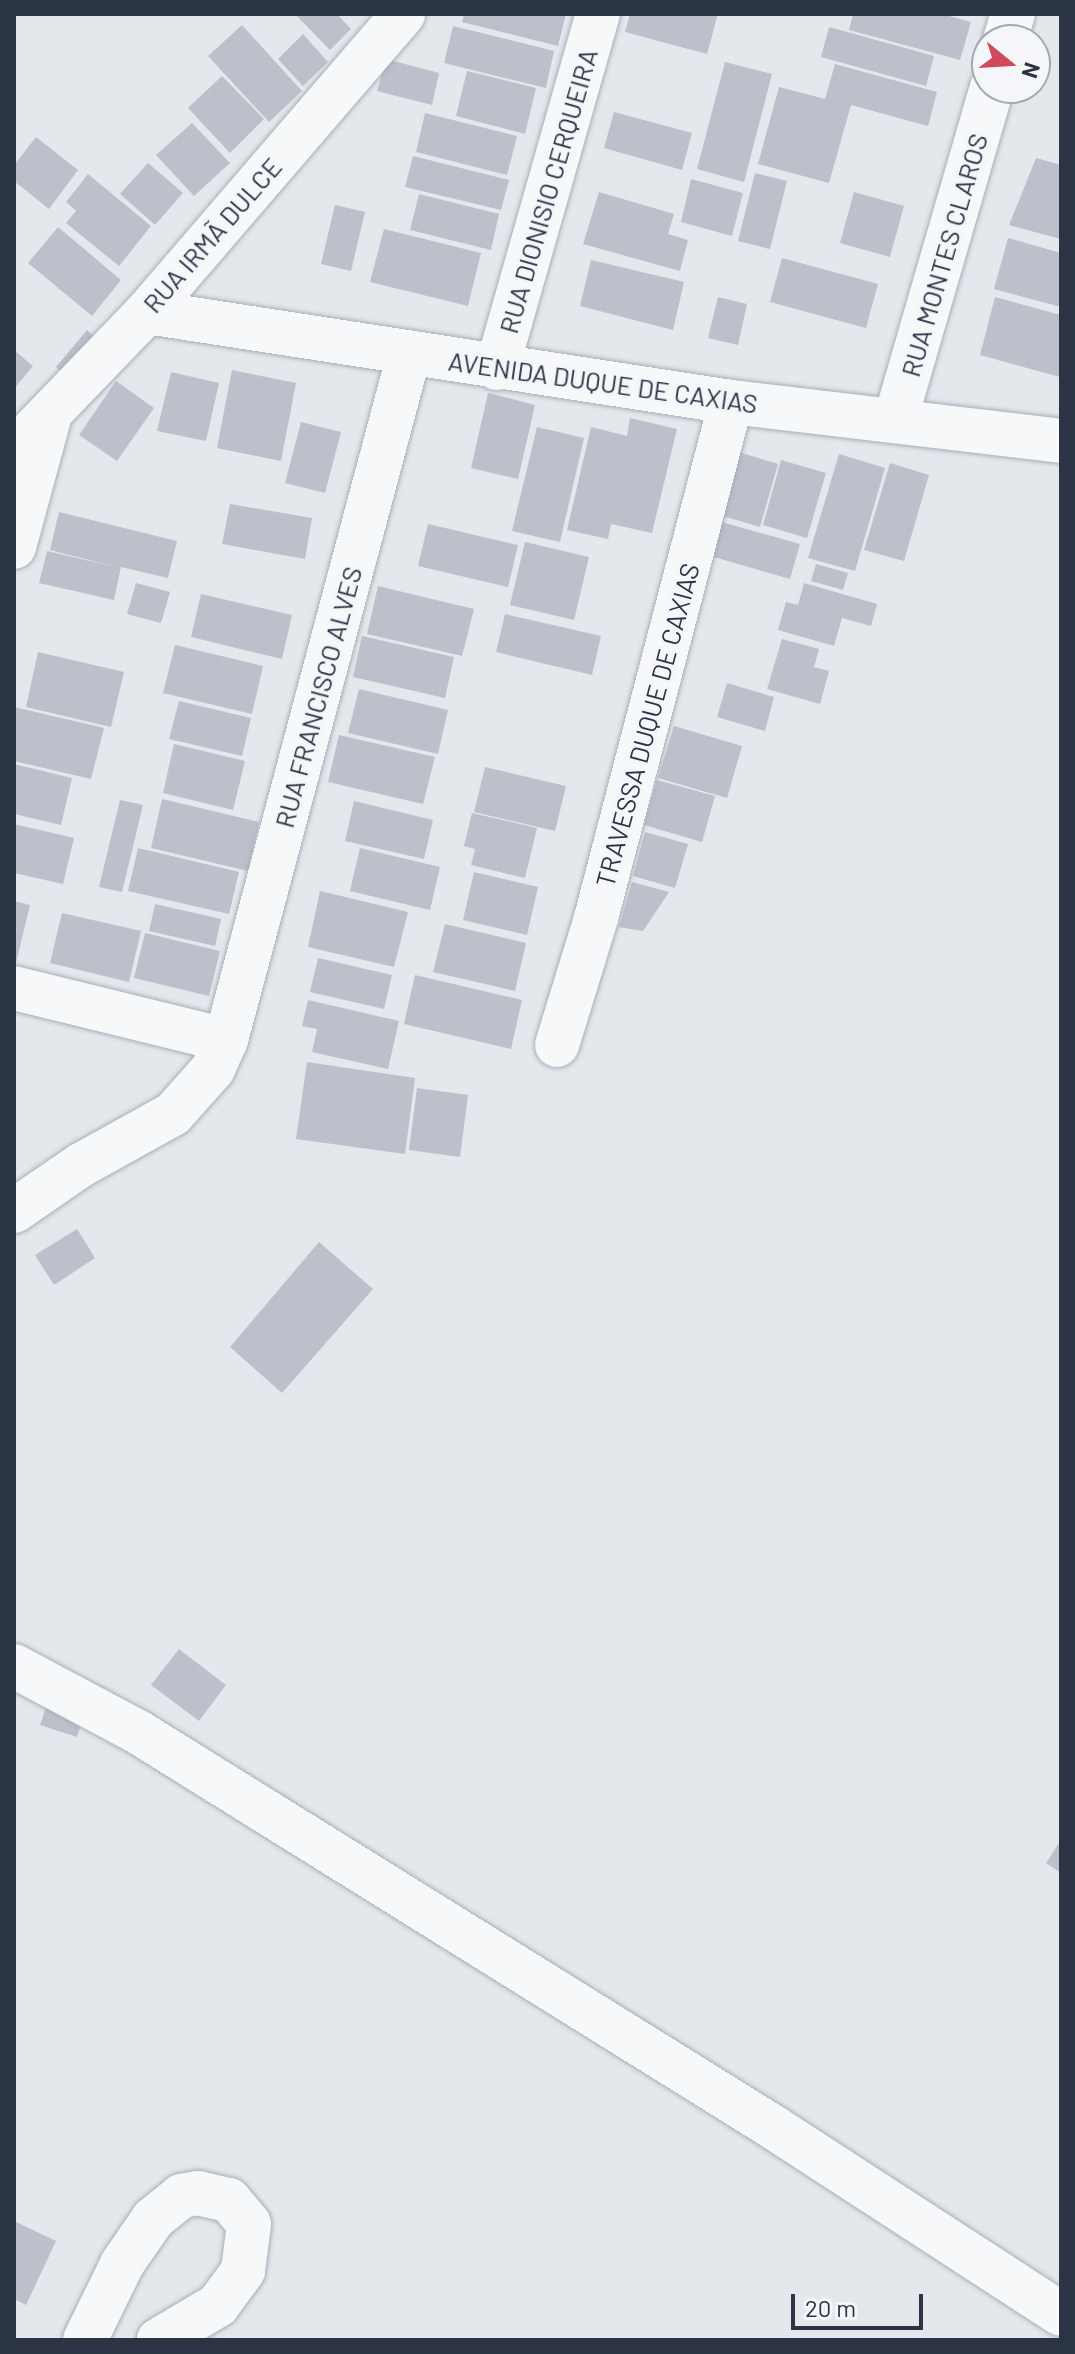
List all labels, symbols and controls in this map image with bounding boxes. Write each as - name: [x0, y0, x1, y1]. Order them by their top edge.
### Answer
- north arrow: [971, 24, 1051, 104]
- street label: RUA DIONISIO CERQUEIRA: [492, 45, 604, 337]
- text: N: [1017, 60, 1047, 82]
- street label: RUA MONTES CLAROS: [894, 130, 994, 380]
- street label: RUA IRMÃ DULCE: [136, 151, 288, 319]
- street label: AVENIDA DUQUE DE CAXIAS: [446, 345, 760, 419]
- street label: TRAVESSA DUQUE DE CAXIAS: [589, 560, 705, 890]
- street label: RUA FRANCISCO ALVES: [268, 563, 368, 831]
- scale bar: [795, 2278, 927, 2328]
- text: 20 m: [805, 2293, 856, 2322]

